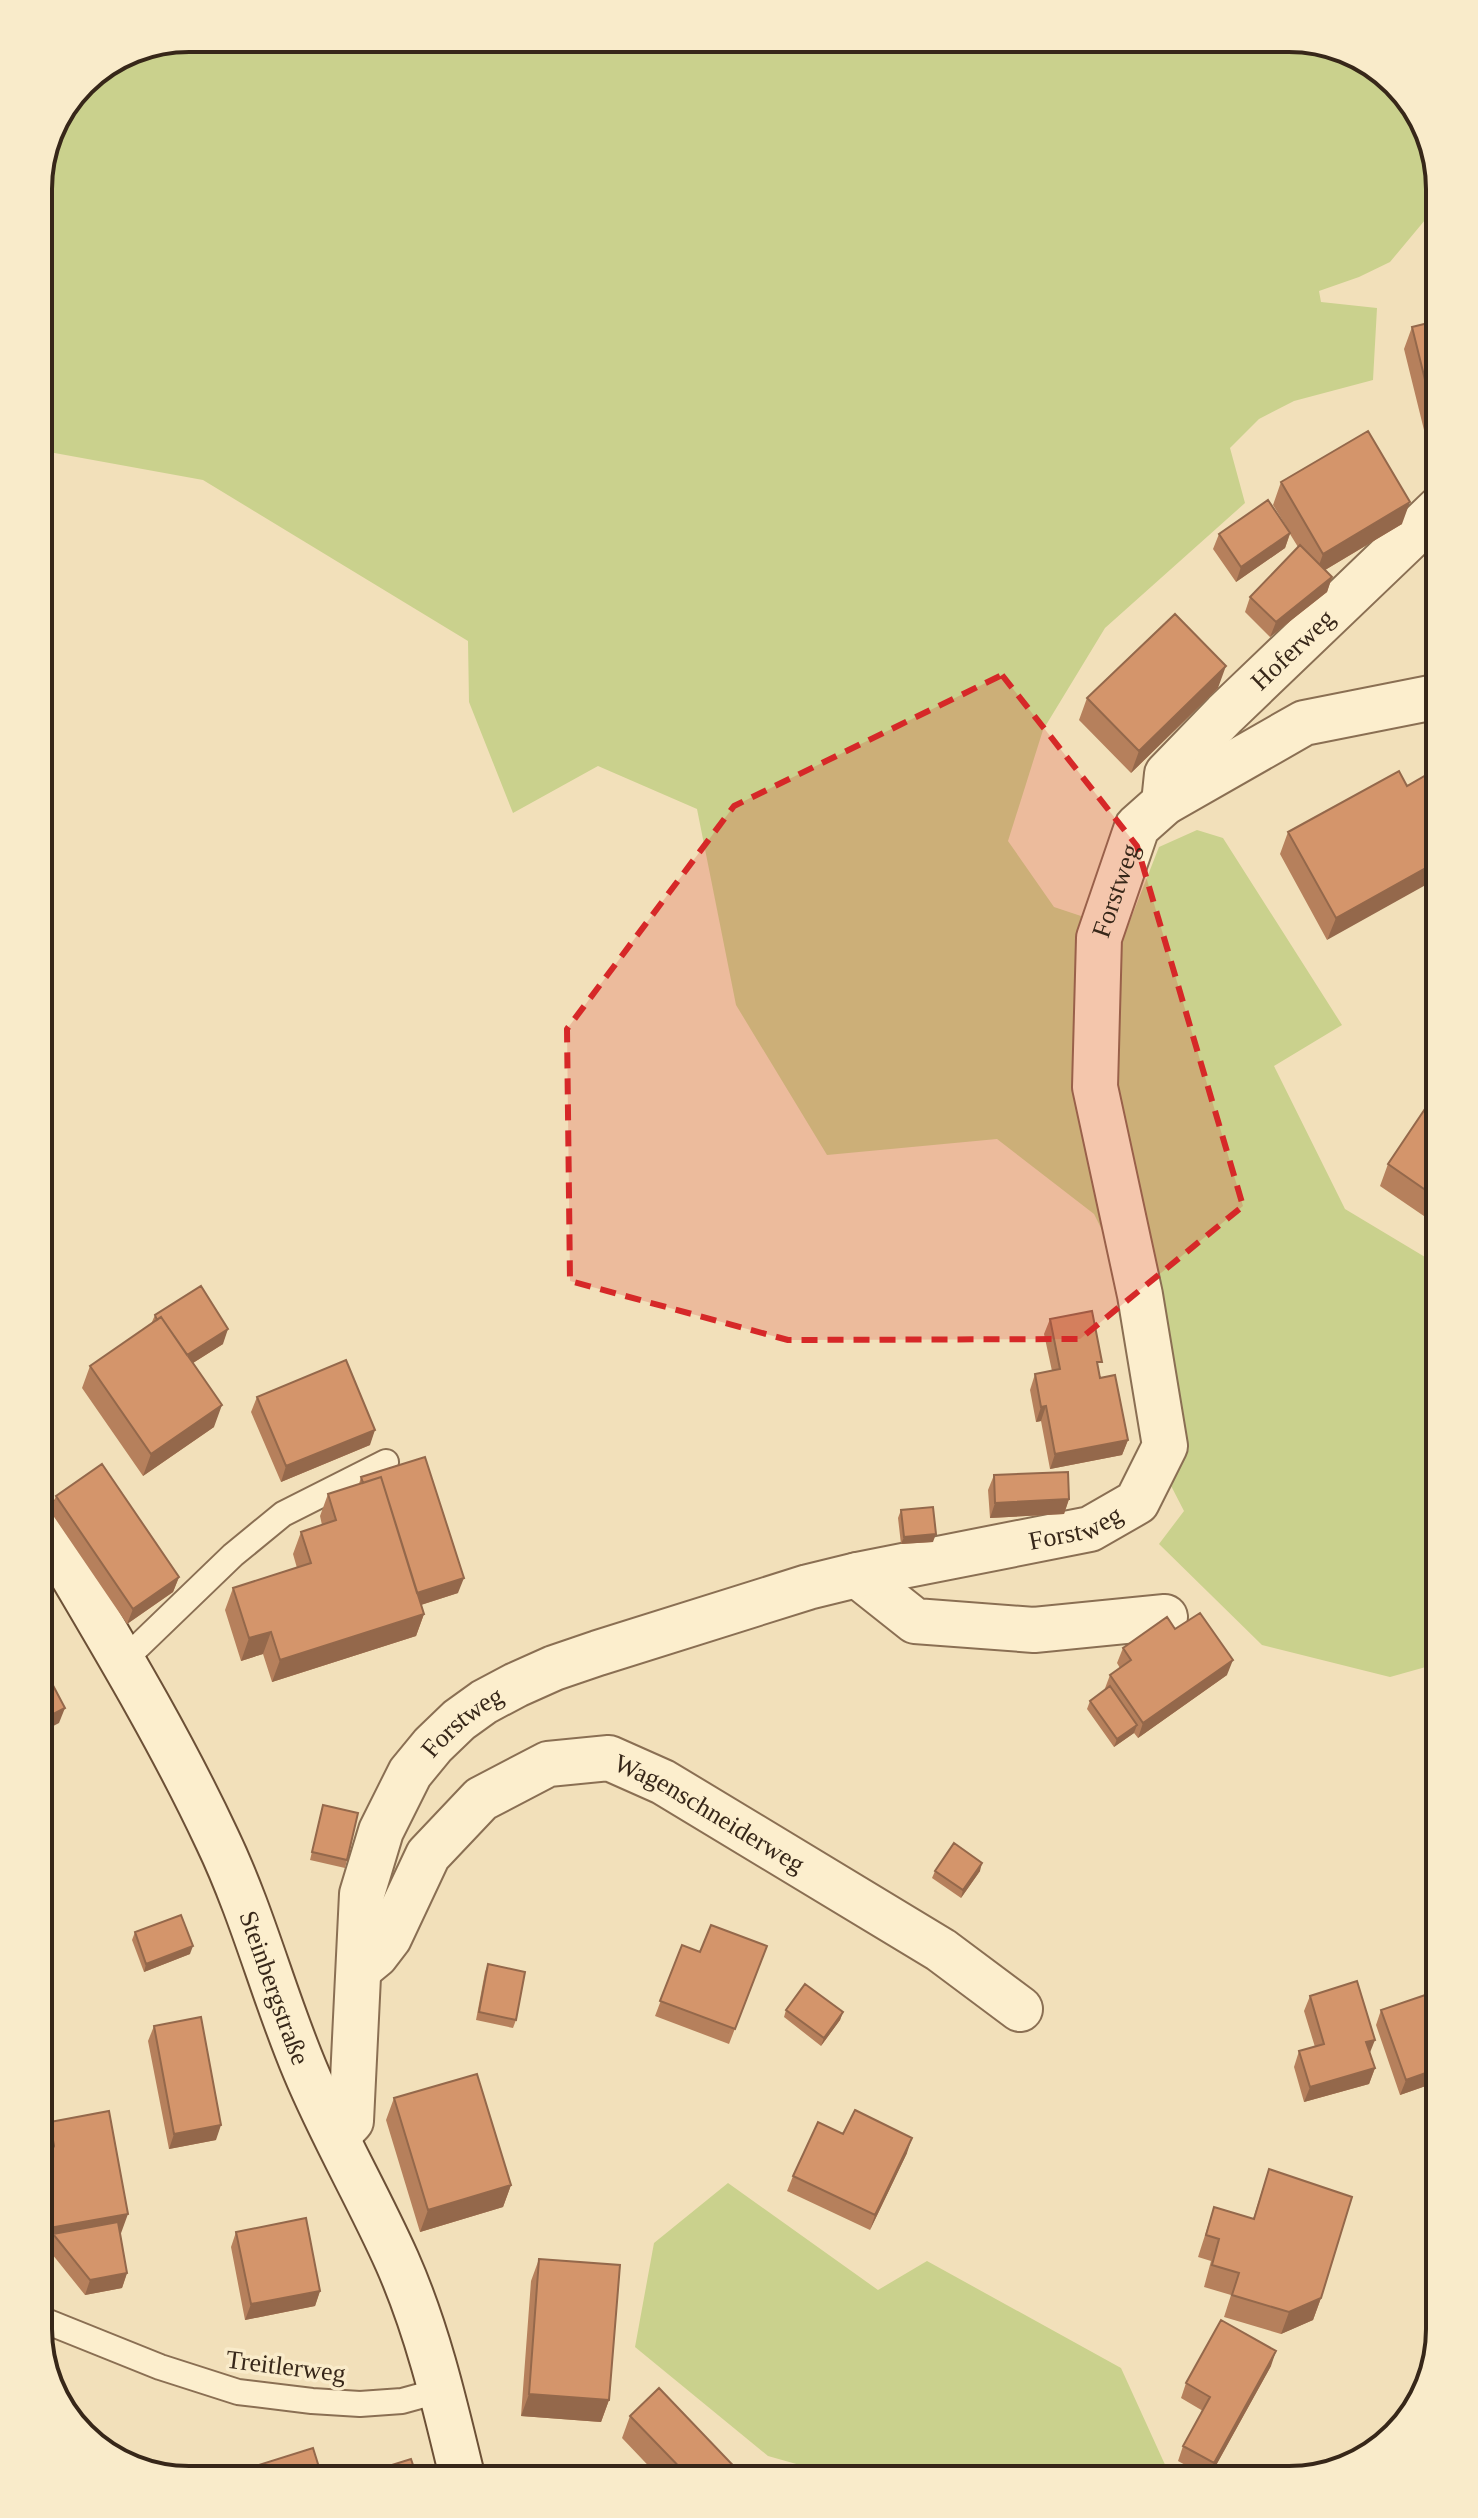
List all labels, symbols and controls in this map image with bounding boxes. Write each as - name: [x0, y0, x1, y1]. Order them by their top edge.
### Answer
- street label: Hoferweg: [1245, 603, 1340, 696]
- street label: Forstweg: [1086, 840, 1145, 941]
- street label: Forstweg: [1026, 1500, 1127, 1556]
- street label: Forstweg: [415, 1681, 508, 1763]
- street label: Wagenschneiderweg: [610, 1748, 810, 1879]
- street label: Steinbergstraße: [233, 1907, 315, 2069]
- street label: Treitlerweg: [224, 2345, 347, 2388]

